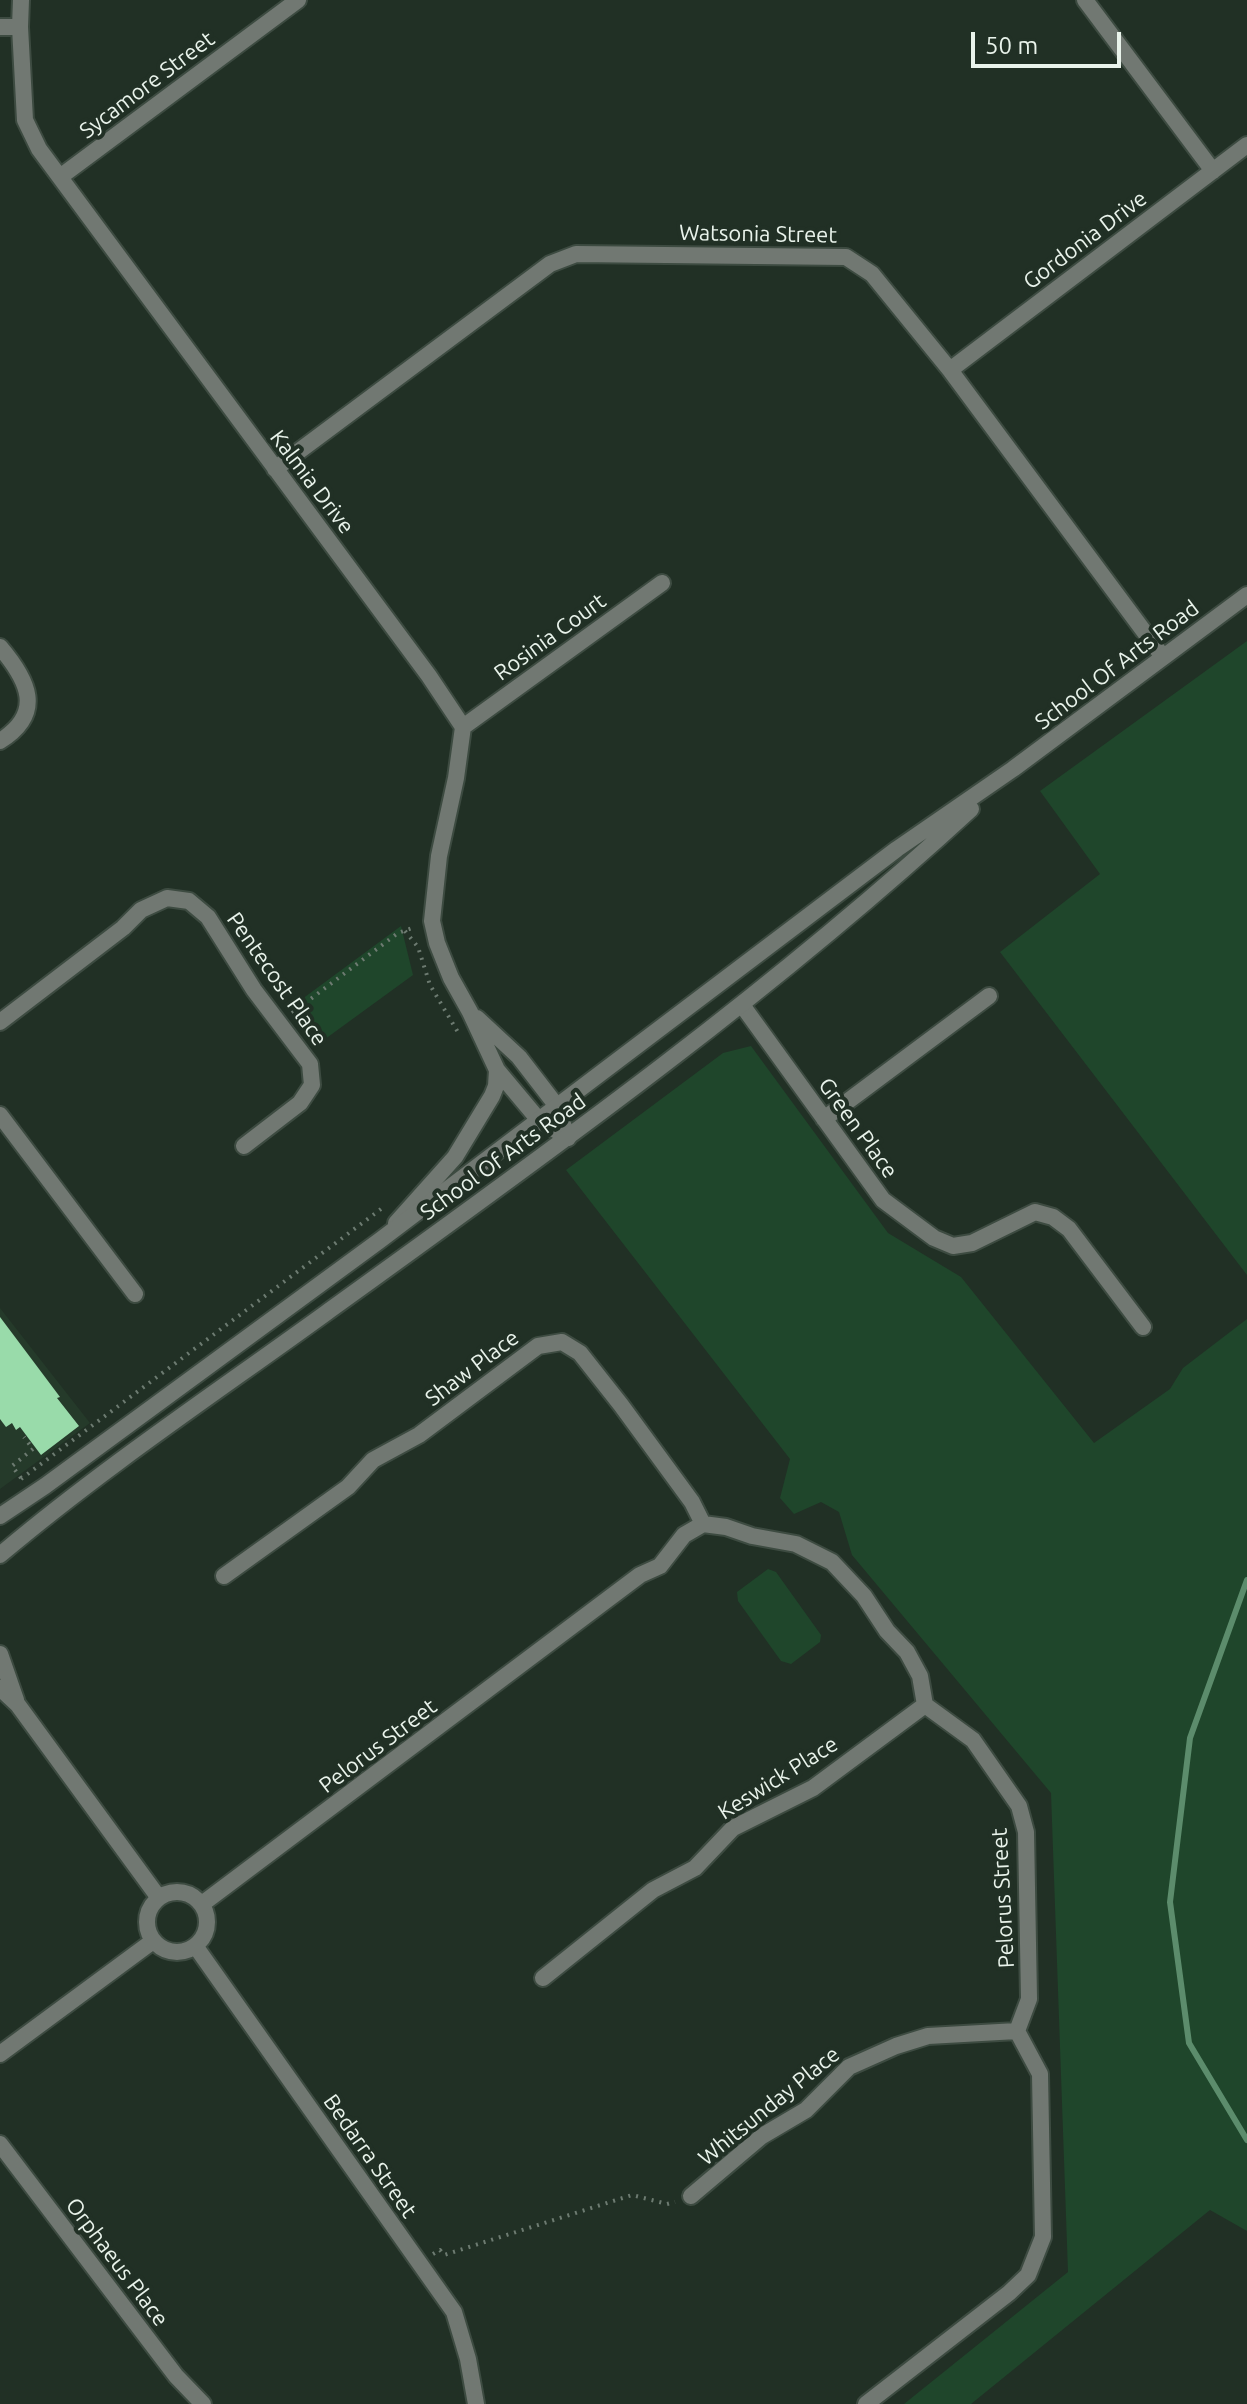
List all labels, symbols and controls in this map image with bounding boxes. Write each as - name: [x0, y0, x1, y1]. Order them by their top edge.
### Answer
- scale bar: [975, 16, 1125, 66]
- street label: Sycamore Street: [74, 26, 220, 144]
- text: 50 m: [985, 32, 1038, 59]
- street label: Gordonia Drive: [1018, 185, 1152, 295]
- street label: Watsonia Street: [679, 219, 837, 249]
- street label: Kalmia Drive: [264, 425, 360, 539]
- street label: Rosinia Court: [489, 588, 611, 686]
- street label: School Of Arts Road: [1030, 595, 1204, 735]
- street label: Pentecost Place: [221, 907, 333, 1051]
- street label: Green Place: [813, 1073, 903, 1183]
- street label: School Of Arts Road: [415, 1088, 591, 1226]
- street label: Shaw Place: [420, 1324, 524, 1412]
- street label: Pelorus Street: [314, 1693, 442, 1799]
- street label: Keswick Place: [713, 1731, 843, 1825]
- street label: Pelorus Street: [986, 1827, 1020, 1969]
- street label: Whitsunday Place: [693, 2041, 845, 2171]
- street label: Bedarra Street: [318, 2089, 422, 2223]
- street label: Orphaeus Place: [60, 2193, 174, 2331]

